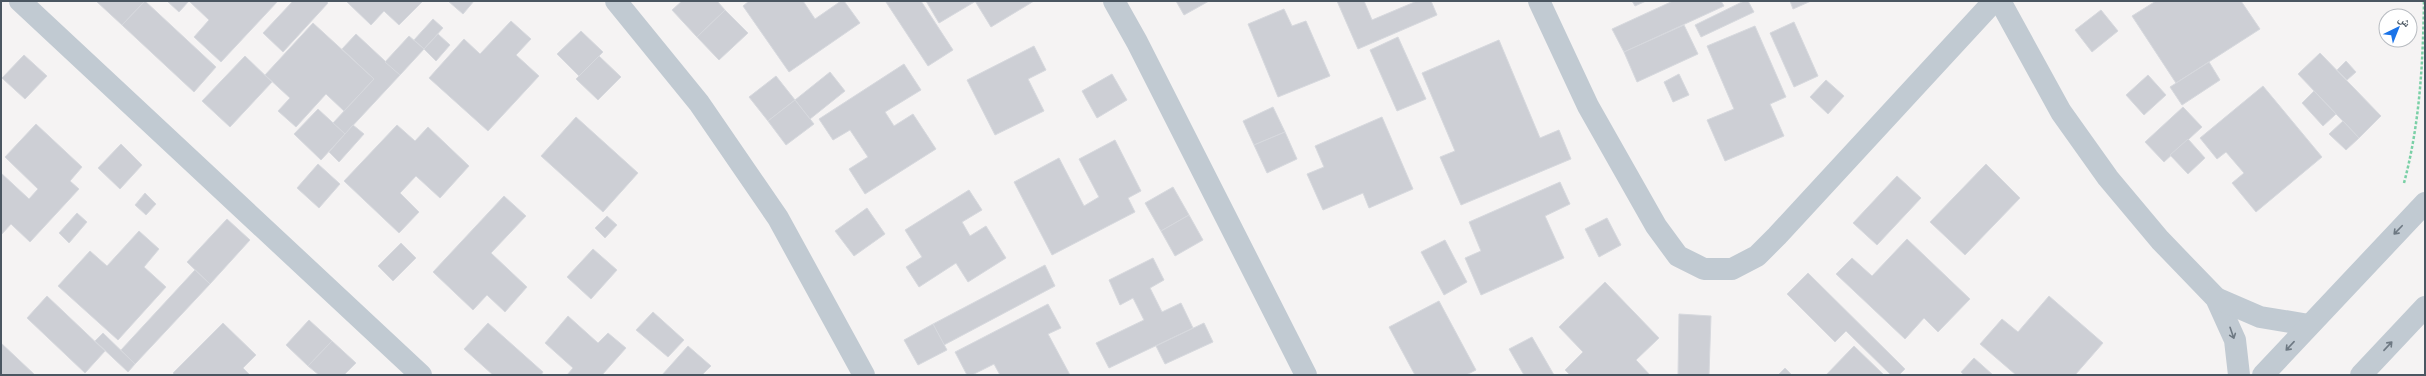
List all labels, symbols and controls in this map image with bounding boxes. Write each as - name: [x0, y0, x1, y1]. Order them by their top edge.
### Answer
- north arrow: [2378, 8, 2418, 48]
- text: ش: [2395, 12, 2413, 31]
- one-way arrow: [2394, 225, 2403, 235]
- one-way arrow: [2229, 327, 2237, 339]
- one-way arrow: [2285, 341, 2295, 351]
- one-way arrow: [2383, 342, 2392, 352]

